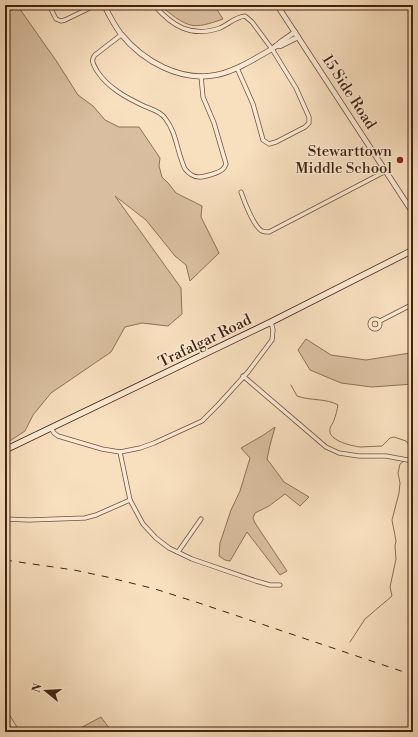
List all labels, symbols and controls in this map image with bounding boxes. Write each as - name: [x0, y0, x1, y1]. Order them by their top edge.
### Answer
- street label: 15 Side Road: [318, 51, 380, 133]
- place label: Stewarttown Middle School: [295, 142, 393, 178]
- marker: Stewarttown Middle School: [395, 155, 405, 165]
- street label: Trafalgar Road: [155, 310, 255, 372]
- north arrow: [26, 671, 66, 711]
- text: N: [29, 682, 46, 695]

